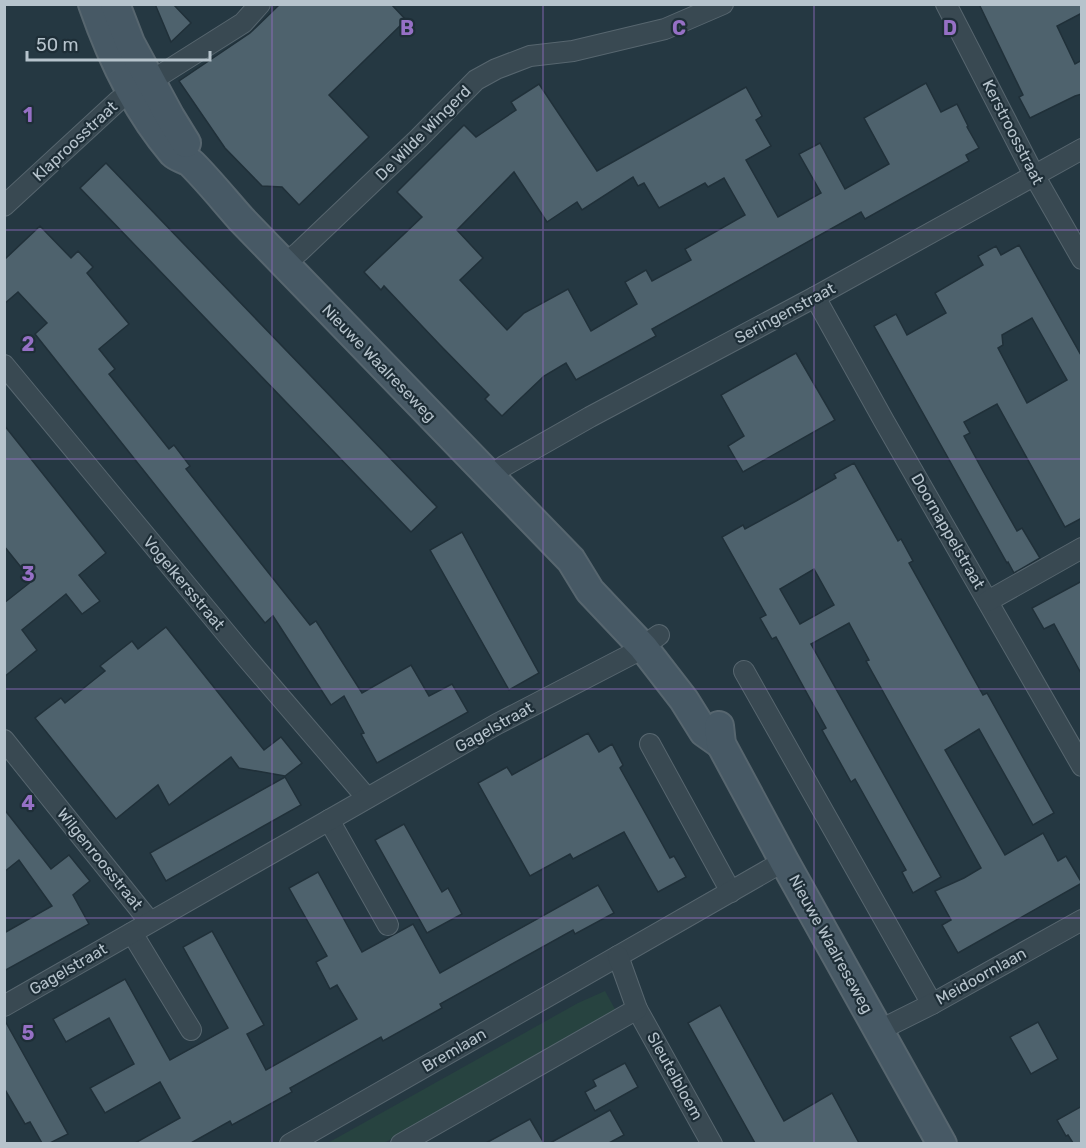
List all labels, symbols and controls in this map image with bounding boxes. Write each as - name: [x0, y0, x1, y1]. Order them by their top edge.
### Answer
- text: B: [400, 16, 414, 40]
- text: C: [672, 16, 686, 40]
- text: D: [943, 16, 957, 40]
- scale bar: [27, 24, 210, 62]
- text: 50 m: [36, 34, 79, 56]
- street label: Kerstroosstraat: [978, 76, 1048, 188]
- street label: De Wilde Wingerd: [371, 81, 475, 185]
- street label: Klaproosstraat: [29, 97, 121, 185]
- text: 1: [23, 103, 33, 127]
- street label: Seringenstraat: [732, 279, 838, 347]
- street label: Nieuwe Waalreseweg: [318, 300, 440, 426]
- text: 2: [22, 332, 35, 356]
- street label: Doornappelstraat: [907, 470, 989, 592]
- street label: Vogelkersstraat: [139, 532, 229, 634]
- text: 3: [21, 562, 35, 586]
- street label: Gagelstraat: [452, 698, 536, 756]
- text: 4: [21, 791, 35, 815]
- street label: Wilgenroosstraat: [53, 804, 147, 914]
- street label: Nieuwe Waalreseweg: [785, 871, 877, 1017]
- street label: Gagelstraat: [26, 939, 110, 999]
- street label: Meidoornlaan: [932, 943, 1030, 1009]
- text: 5: [22, 1021, 35, 1045]
- street label: Bremlaan: [418, 1024, 490, 1076]
- street label: Sleutelbloem: [643, 1029, 707, 1123]

